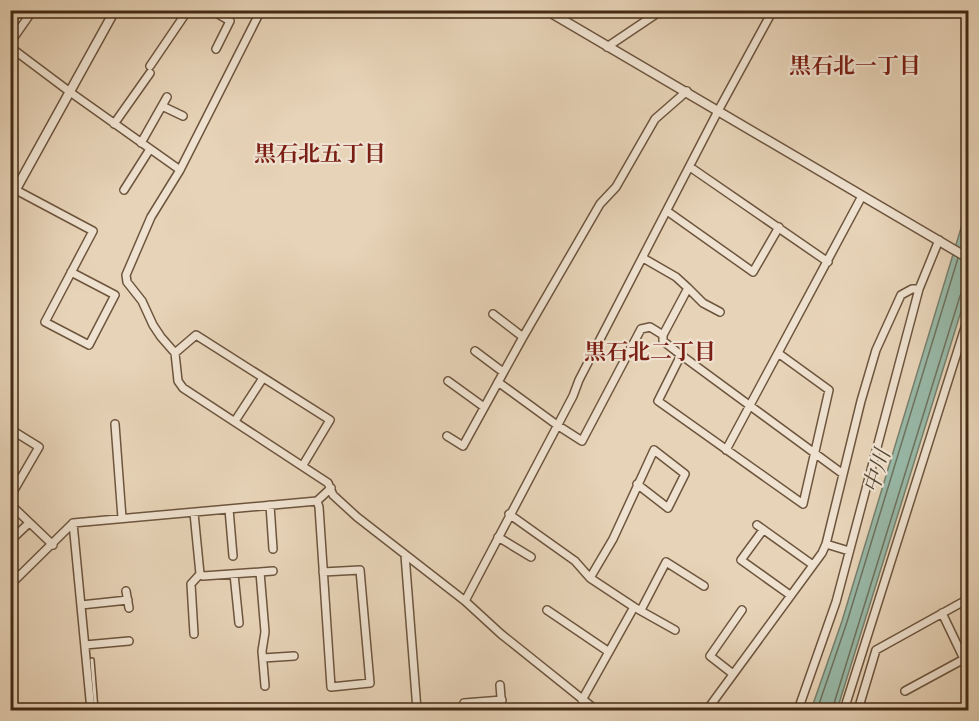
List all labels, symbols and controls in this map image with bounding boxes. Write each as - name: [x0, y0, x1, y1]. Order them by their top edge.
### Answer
- district label: 黒石北一丁目: [789, 53, 921, 80]
- district label: 黒石北五丁目: [254, 141, 386, 168]
- district label: 黒石北二丁目: [584, 339, 716, 366]
- water label: 中川: [858, 445, 897, 496]

